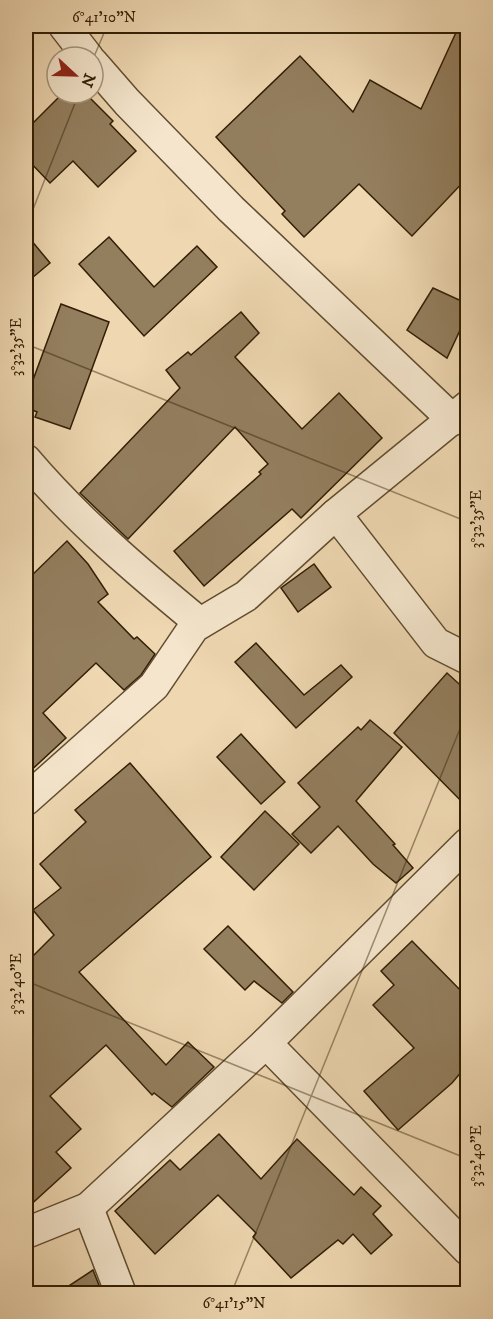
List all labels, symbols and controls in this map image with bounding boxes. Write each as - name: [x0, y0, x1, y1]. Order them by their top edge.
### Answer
- text: 6°41'10"N: [72, 8, 136, 27]
- north arrow: [45, 45, 105, 105]
- text: N: [76, 70, 100, 90]
- text: 3°32'35"E: [7, 317, 26, 376]
- text: 3°32'35"E: [467, 489, 486, 548]
- text: 3°32'40"E: [7, 953, 26, 1015]
- text: 3°32'40"E: [467, 1125, 486, 1187]
- text: 6°41'15"N: [202, 1294, 266, 1313]

